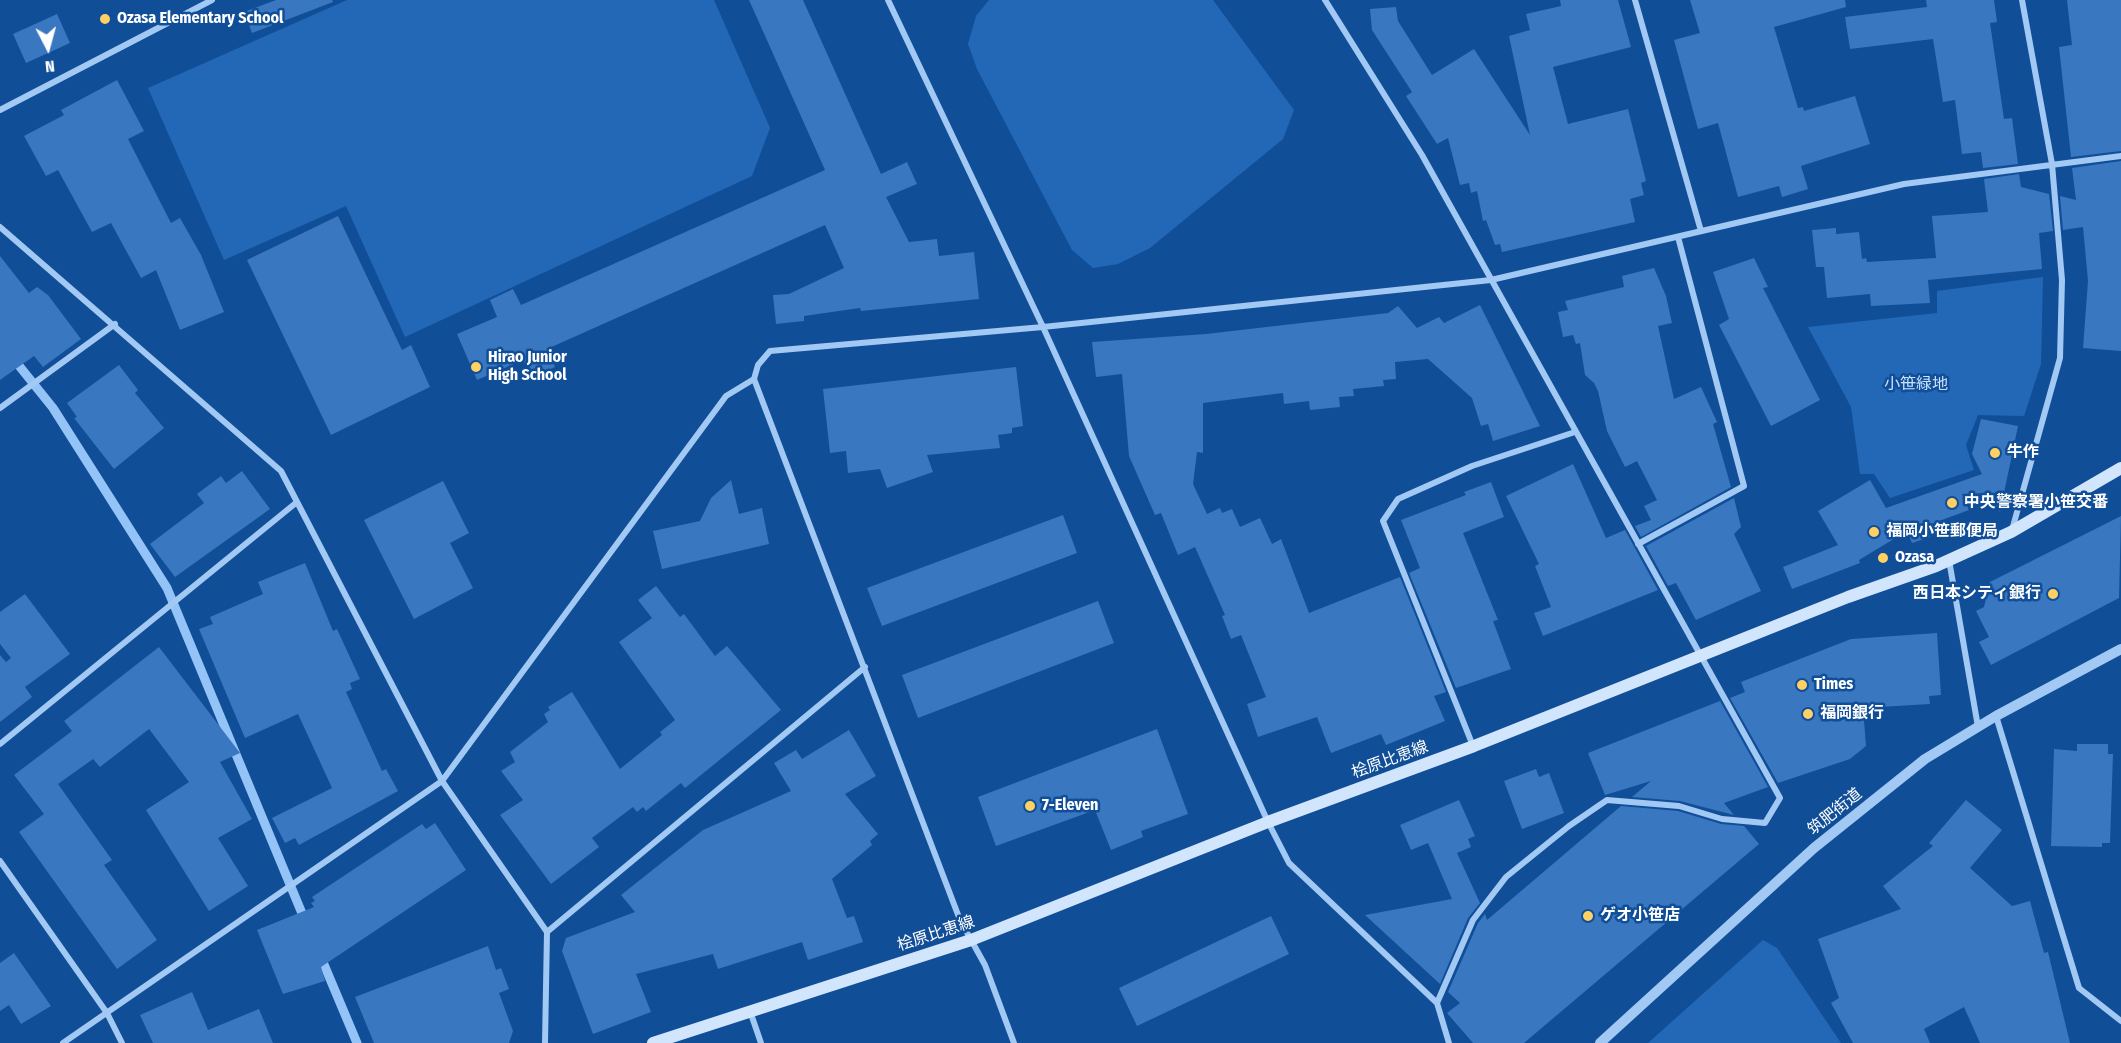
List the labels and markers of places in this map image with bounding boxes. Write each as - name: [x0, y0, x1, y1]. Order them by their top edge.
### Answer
- place label: Ozasa Elementary School: [117, 9, 283, 29]
- marker: Ozasa Elementary School: [98, 12, 112, 26]
- place label: Hirao Junior High School: [488, 348, 567, 386]
- marker: Hirao Junior High School: [469, 360, 483, 374]
- place label: 牛作: [2007, 443, 2039, 463]
- marker: 牛作: [1988, 446, 2002, 460]
- place label: 中央警察署小笹交番: [1964, 493, 2108, 513]
- marker: 中央警察署小笹交番: [1945, 496, 1959, 510]
- place label: 福岡小笹郵便局: [1886, 522, 1998, 542]
- marker: 福岡小笹郵便局: [1867, 525, 1881, 539]
- place label: Ozasa: [1895, 548, 1934, 568]
- marker: Ozasa: [1876, 551, 1890, 565]
- place label: 西日本シティ銀行: [1913, 584, 2041, 604]
- marker: 西日本シティ銀行: [2046, 587, 2060, 601]
- place label: Times: [1814, 675, 1853, 695]
- marker: Times: [1795, 678, 1809, 692]
- place label: 福岡銀行: [1820, 704, 1884, 724]
- marker: 福岡銀行: [1801, 707, 1815, 721]
- place label: 7-Eleven: [1042, 796, 1098, 816]
- marker: 7-Eleven: [1023, 799, 1037, 813]
- place label: ゲオ小笹店: [1600, 906, 1680, 926]
- marker: ゲオ小笹店: [1581, 909, 1595, 923]

